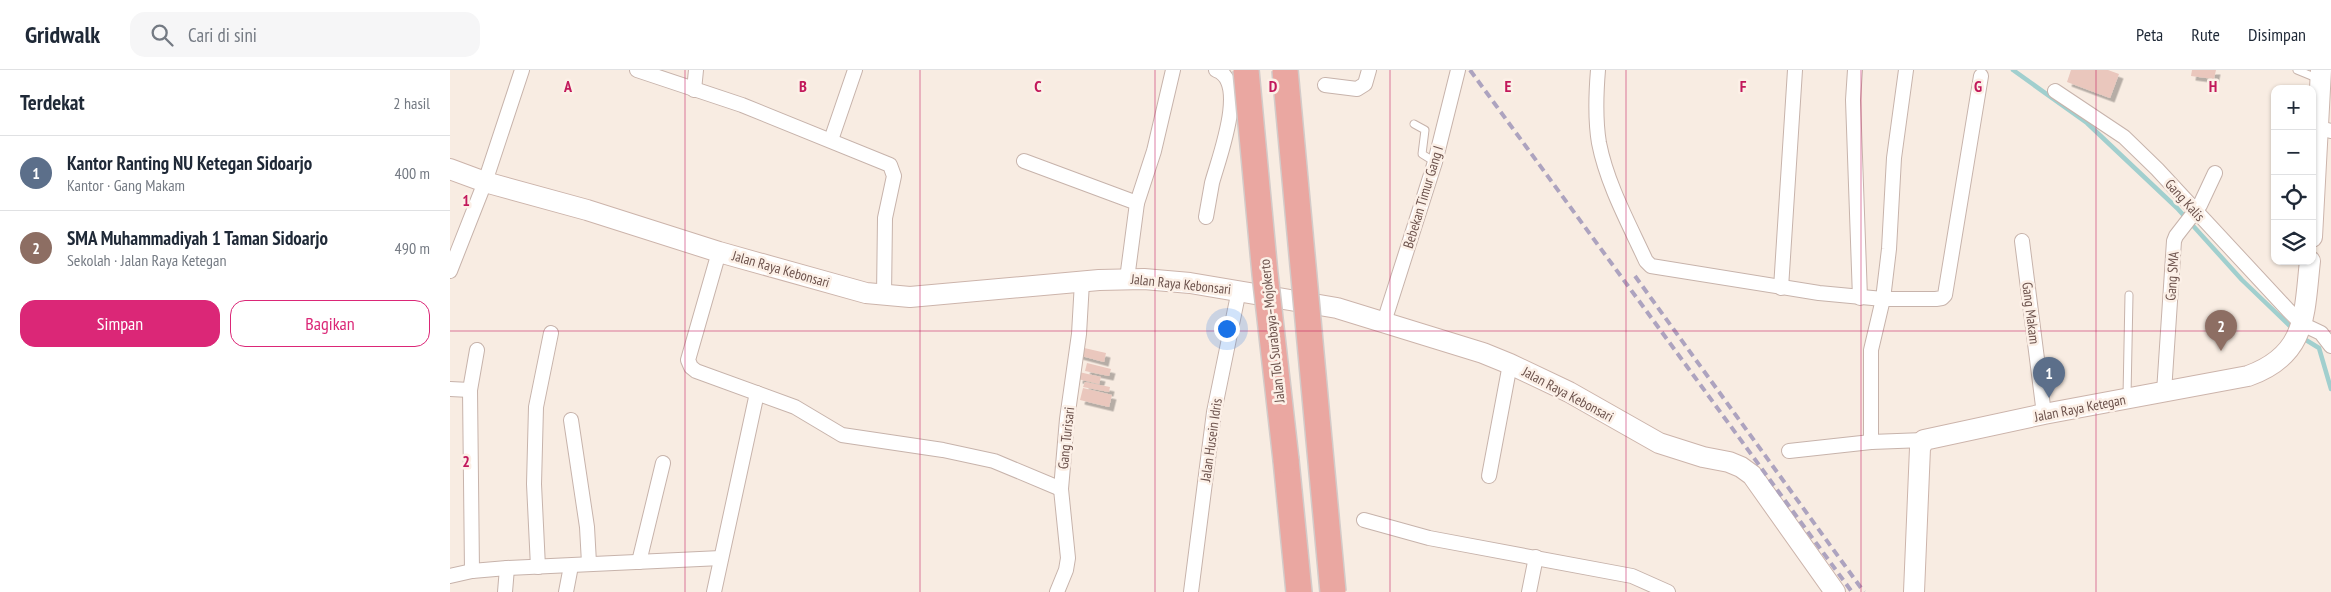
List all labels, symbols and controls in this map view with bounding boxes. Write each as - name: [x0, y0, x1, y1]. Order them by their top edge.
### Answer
- search box: [130, 12, 480, 57]
- text: Gridwalk: [25, 19, 100, 50]
- icon: search: [148, 21, 176, 49]
- text: Cari di sini: [188, 23, 257, 47]
- text: Peta: [2136, 23, 2163, 46]
- text: Rute: [2191, 23, 2220, 46]
- text: Disimpan: [2248, 23, 2306, 46]
- text: A: [563, 76, 573, 96]
- text: B: [799, 76, 807, 96]
- text: C: [1034, 76, 1042, 96]
- text: D: [1269, 76, 1278, 96]
- text: E: [1505, 76, 1512, 96]
- text: F: [1740, 76, 1747, 96]
- text: G: [1974, 76, 1982, 96]
- text: H: [2209, 76, 2217, 96]
- map controls: [2271, 85, 2316, 265]
- button: +: [2271, 85, 2316, 130]
- text: Terdekat: [20, 89, 85, 116]
- text: 2 hasil: [393, 93, 430, 113]
- button: −: [2271, 130, 2316, 175]
- street label: Bebekan Timur Gang I: [1399, 144, 1447, 250]
- text: Kantor Ranting NU Ketegan Sidoarjo: [67, 151, 312, 175]
- text: 1: [32, 163, 40, 183]
- text: 400 m: [395, 163, 430, 183]
- text: Kantor · Gang Makam: [67, 175, 185, 195]
- street label: Gang Kalis: [2161, 175, 2209, 225]
- button: locate: [2271, 175, 2316, 220]
- text: 1: [462, 190, 470, 210]
- button: layers: [2271, 220, 2316, 265]
- text: SMA Muhammadiyah 1 Taman Sidoarjo: [67, 226, 328, 250]
- text: 2: [32, 238, 40, 258]
- text: 490 m: [395, 238, 430, 258]
- street label: Jalan Raya Kebonsari: [729, 246, 832, 292]
- text: Sekolah · Jalan Raya Ketegan: [67, 250, 226, 270]
- street label: Gang SMA: [2161, 250, 2183, 301]
- street label: Jalan Tol Surabaya–Mojokerto: [1256, 258, 1289, 405]
- street label: Jalan Raya Kebonsari: [1129, 270, 1232, 298]
- street label: Gang Makam: [2018, 281, 2044, 345]
- button: Simpan: [20, 300, 220, 347]
- button: Bagikan: [230, 300, 430, 347]
- pin: 2: [2205, 310, 2237, 351]
- your location: [1214, 316, 1240, 342]
- pin: 1: [2033, 357, 2065, 398]
- street label: Jalan Raya Kebonsari: [1518, 362, 1617, 426]
- street label: Jalan Raya Ketegan: [2032, 390, 2127, 426]
- street label: Jalan Husein Idris: [1196, 397, 1226, 484]
- street label: Gang Turisari: [1054, 406, 1078, 470]
- text: 2: [462, 451, 470, 471]

